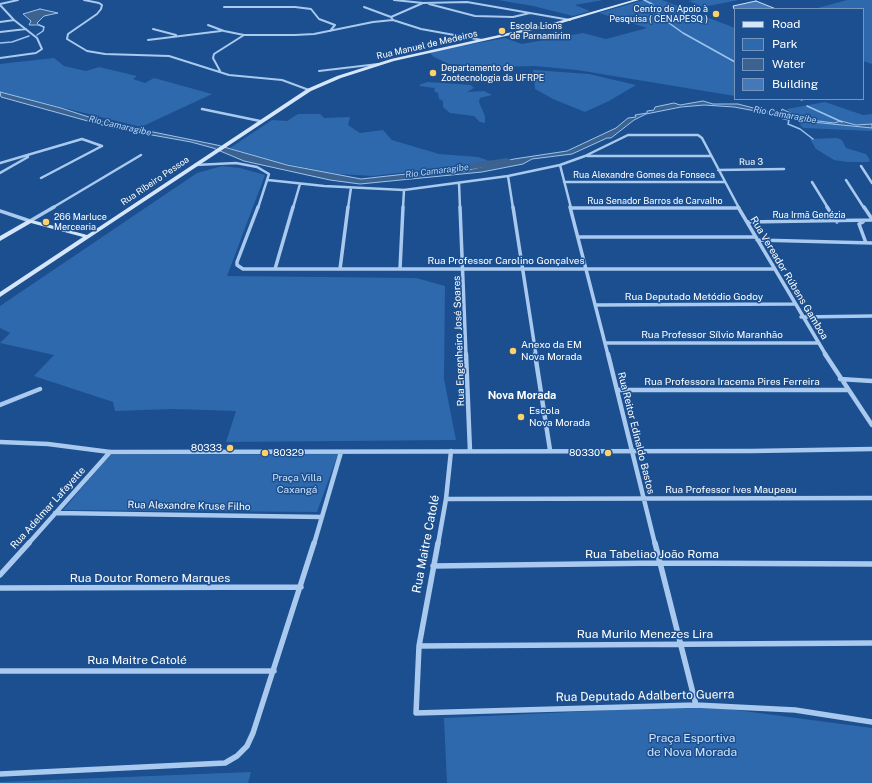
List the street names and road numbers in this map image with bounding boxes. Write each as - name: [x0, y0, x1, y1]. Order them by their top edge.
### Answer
- street label: Rua Manuel de Medeiros: [375, 28, 479, 62]
- street label: Rua Ribeiro Pessoa: [119, 154, 191, 208]
- street label: Rua 3: [739, 156, 763, 168]
- street label: Rua Alexandre Gomes da Fonseca: [573, 170, 715, 180]
- street label: Rua Senador Barros de Carvalho: [587, 196, 723, 206]
- street label: Rua Irmã Genézia: [773, 210, 845, 220]
- street label: Rua Vereador Rúbens Gamboa: [747, 214, 831, 342]
- street label: Rua Professor Carolino Gonçalves: [427, 255, 585, 267]
- street label: Rua Engenheiro José Soares: [451, 275, 467, 407]
- street label: Rua Deputado Metódio Godoy: [625, 291, 763, 303]
- street label: Rua Professor Sílvio Maranhão: [641, 329, 783, 341]
- street label: Rua Reitor Edinaldo Bastos: [615, 371, 657, 495]
- street label: Rua Professora Iracema Pires Ferreira: [644, 376, 820, 388]
- street label: Rua Adelmar Lafayette: [8, 464, 88, 552]
- street label: Rua Professor Ives Maupeau: [665, 484, 797, 496]
- street label: Rua Maitre Catolé: [409, 494, 443, 594]
- street label: Rua Alexandre Kruse Filho: [127, 499, 251, 513]
- street label: Rua Tabeliao João Roma: [585, 547, 719, 561]
- street label: Rua Doutor Romero Marques: [70, 571, 230, 585]
- street label: Rua Murilo Menezes Lira: [577, 627, 713, 641]
- street label: Rua Maitre Catolé: [87, 653, 187, 667]
- street label: Rua Deputado Adalberto Guerra: [556, 687, 734, 705]

